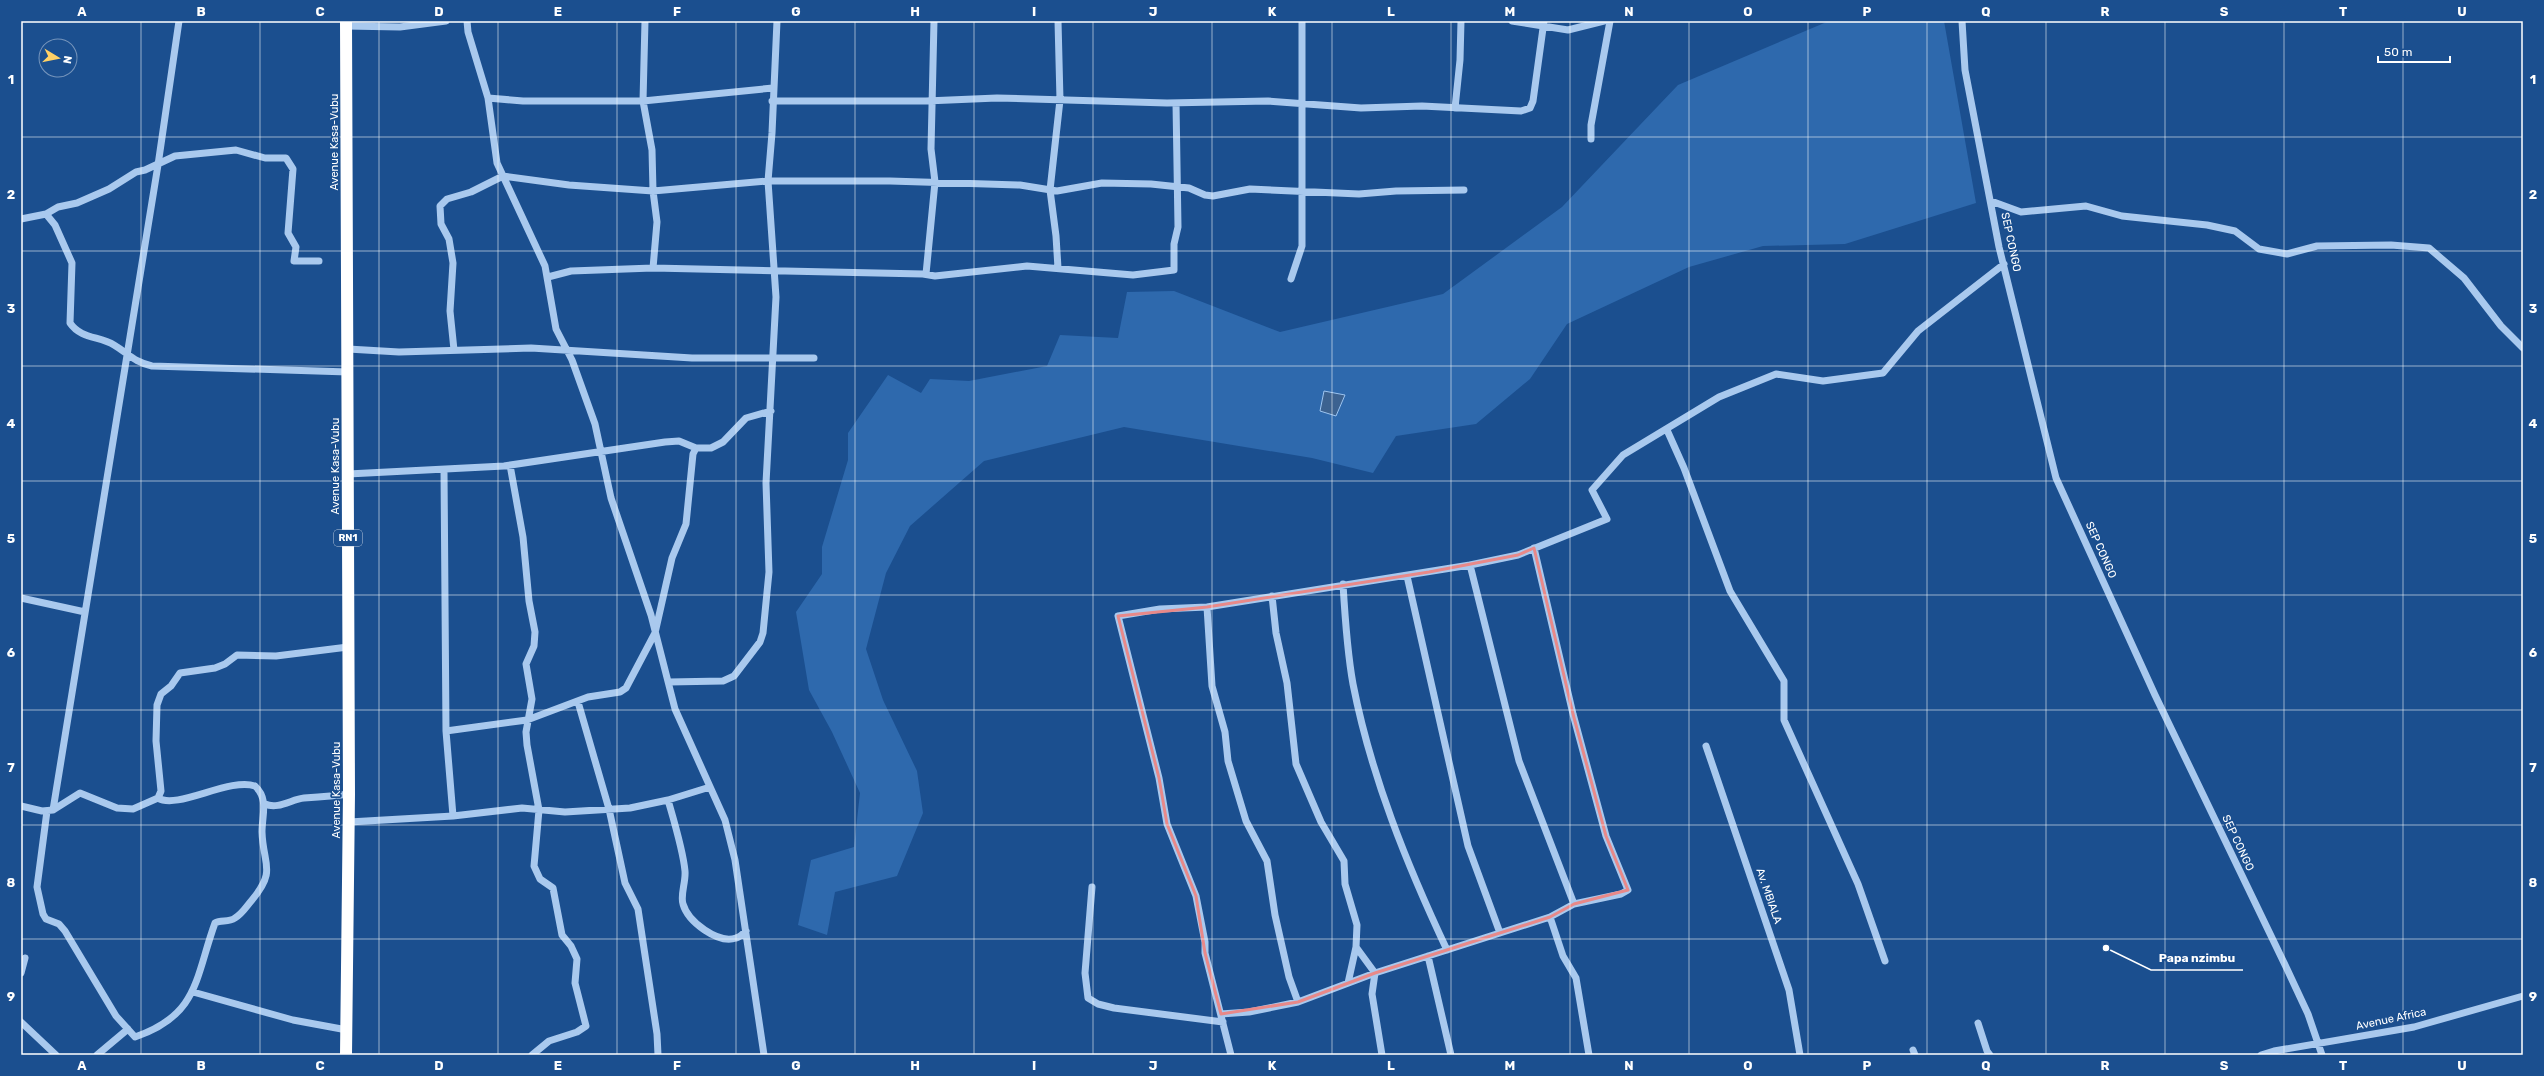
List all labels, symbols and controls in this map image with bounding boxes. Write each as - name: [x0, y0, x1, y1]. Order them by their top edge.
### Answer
- text: A: [77, 4, 87, 19]
- text: B: [196, 4, 206, 19]
- text: C: [315, 4, 325, 19]
- text: D: [434, 4, 444, 19]
- text: E: [554, 4, 562, 19]
- text: F: [673, 4, 681, 19]
- text: G: [791, 4, 801, 19]
- text: H: [910, 4, 920, 19]
- text: I: [1032, 4, 1036, 19]
- text: J: [1149, 4, 1157, 19]
- text: K: [1268, 4, 1277, 19]
- text: L: [1387, 4, 1395, 19]
- text: M: [1505, 4, 1515, 19]
- text: N: [1624, 4, 1634, 19]
- text: O: [1743, 4, 1753, 19]
- text: P: [1863, 4, 1872, 19]
- text: Q: [1981, 4, 1991, 19]
- text: R: [2101, 4, 2110, 19]
- text: S: [2220, 4, 2229, 19]
- text: T: [2339, 4, 2347, 19]
- text: U: [2457, 4, 2467, 19]
- north arrow: [38, 38, 78, 78]
- scale bar: [2378, 38, 2450, 64]
- text: 50 m: [2384, 45, 2412, 59]
- text: N: [60, 55, 74, 65]
- text: 1: [8, 72, 14, 87]
- text: 1: [2530, 72, 2536, 87]
- street label: Avenue Kasa-Vubu: [328, 94, 341, 190]
- text: 2: [7, 187, 15, 202]
- text: 2: [2529, 187, 2537, 202]
- street label: SEP CONGO: [1998, 211, 2024, 273]
- text: 3: [7, 301, 16, 316]
- text: 3: [2529, 301, 2538, 316]
- text: 4: [7, 416, 16, 431]
- text: 4: [2529, 416, 2538, 431]
- street label: Avenue Kasa-Vubu: [329, 418, 342, 514]
- street label: SEP CONGO: [2083, 520, 2119, 580]
- road number: RN1: [334, 530, 362, 546]
- text: 5: [7, 531, 15, 546]
- text: 5: [2529, 531, 2537, 546]
- text: 6: [7, 645, 16, 660]
- text: 6: [2529, 645, 2538, 660]
- street label: Avenue Kasa-Vubu: [330, 742, 343, 838]
- text: 7: [7, 760, 15, 775]
- text: 7: [2529, 760, 2537, 775]
- street label: SEP CONGO: [2219, 813, 2257, 873]
- street label: Av. MBIALA: [1753, 866, 1785, 926]
- text: 8: [7, 875, 16, 890]
- text: 8: [2529, 875, 2538, 890]
- callout: Papa nzimbu: [2151, 946, 2243, 970]
- text: Papa nzimbu: [2159, 951, 2235, 965]
- text: 9: [7, 989, 15, 1004]
- text: 9: [2529, 989, 2537, 1004]
- street label: Avenue Africa: [2355, 1005, 2427, 1033]
- text: A: [77, 1058, 87, 1073]
- text: B: [196, 1058, 206, 1073]
- text: C: [315, 1058, 325, 1073]
- text: D: [434, 1058, 444, 1073]
- text: E: [554, 1058, 562, 1073]
- text: F: [673, 1058, 681, 1073]
- text: G: [791, 1058, 801, 1073]
- text: H: [910, 1058, 920, 1073]
- text: I: [1032, 1058, 1036, 1073]
- text: J: [1149, 1058, 1157, 1073]
- text: K: [1268, 1058, 1277, 1073]
- text: L: [1387, 1058, 1395, 1073]
- text: M: [1505, 1058, 1515, 1073]
- text: N: [1624, 1058, 1634, 1073]
- text: O: [1743, 1058, 1753, 1073]
- text: P: [1863, 1058, 1872, 1073]
- text: Q: [1981, 1058, 1991, 1073]
- text: R: [2101, 1058, 2110, 1073]
- text: S: [2220, 1058, 2229, 1073]
- text: T: [2339, 1058, 2347, 1073]
- text: U: [2457, 1058, 2467, 1073]

